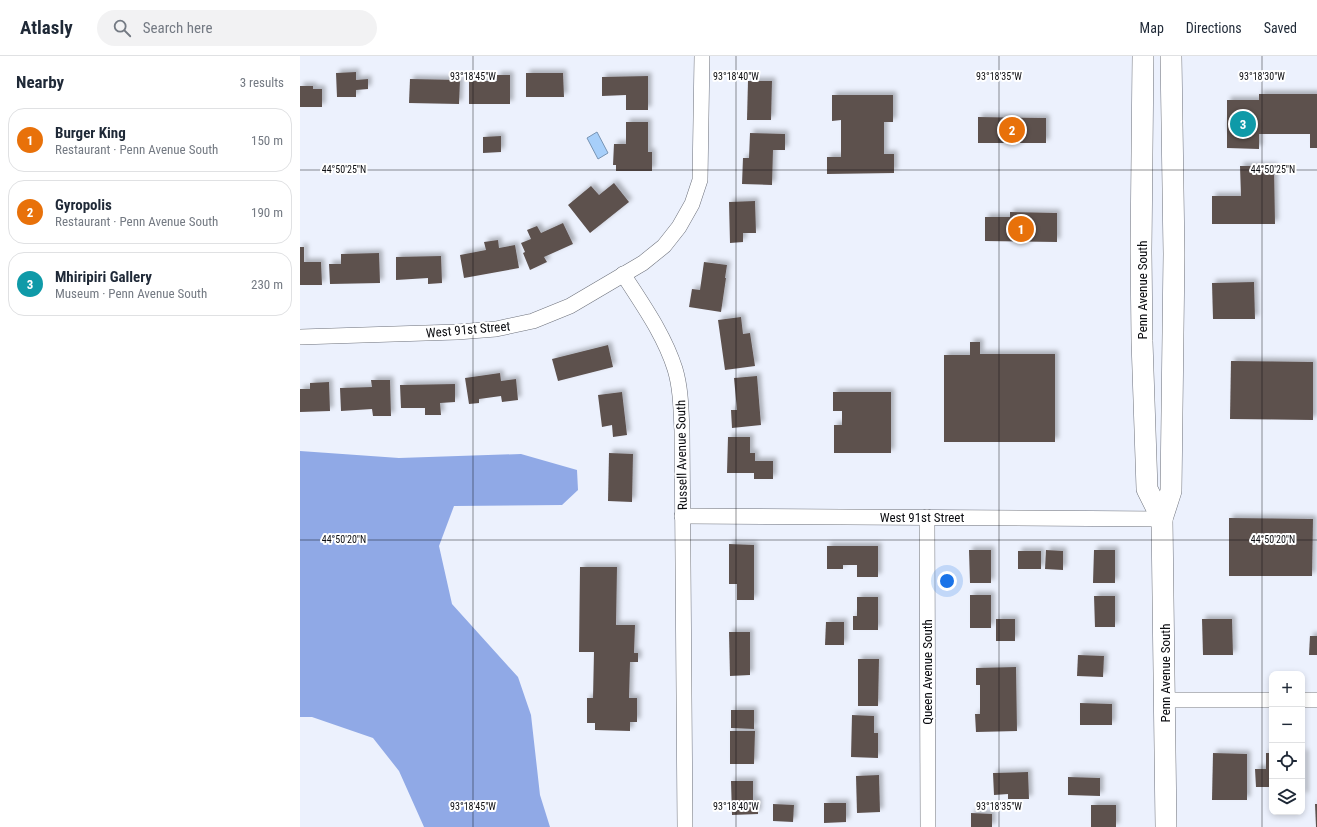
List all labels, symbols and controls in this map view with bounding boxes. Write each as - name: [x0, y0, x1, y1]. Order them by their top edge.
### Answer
- search box: [97, 10, 377, 46]
- text: Atlasly: [20, 16, 73, 39]
- icon: search: [111, 17, 133, 39]
- text: Search here: [143, 19, 212, 37]
- text: Map: [1140, 20, 1164, 36]
- text: Directions: [1186, 20, 1242, 36]
- text: Saved: [1264, 20, 1297, 36]
- text: 93°18'45"W: [450, 71, 496, 82]
- text: 93°18'40"W: [713, 71, 759, 82]
- text: 93°18'35"W: [976, 71, 1022, 82]
- text: 93°18'30"W: [1239, 71, 1285, 82]
- text: Nearby: [16, 72, 64, 92]
- text: 3 results: [240, 75, 284, 90]
- pin: 3: [1230, 109, 1256, 139]
- pin: 2: [999, 115, 1025, 145]
- text: Burger King: [55, 124, 126, 142]
- text: 1: [27, 133, 33, 148]
- text: 150 m: [251, 133, 283, 148]
- text: Restaurant · Penn Avenue South: [55, 142, 218, 157]
- text: 44°50'25"N: [322, 164, 366, 175]
- text: 44°50'25"N: [1251, 164, 1295, 175]
- text: Gyropolis: [55, 196, 112, 214]
- text: 2: [27, 205, 33, 220]
- text: 190 m: [251, 205, 283, 220]
- text: Restaurant · Penn Avenue South: [55, 214, 218, 229]
- pin: 1: [1008, 214, 1034, 244]
- street label: Penn Avenue South: [1135, 241, 1150, 339]
- text: Mhiripiri Gallery: [55, 268, 152, 286]
- text: 3: [27, 277, 33, 292]
- text: 230 m: [251, 277, 283, 292]
- text: Museum · Penn Avenue South: [55, 286, 207, 301]
- street label: West 91st Street: [425, 318, 511, 341]
- street label: Russell Avenue South: [673, 400, 690, 510]
- street label: West 91st Street: [880, 510, 964, 525]
- text: 44°50'20"N: [322, 534, 366, 545]
- text: 44°50'20"N: [1251, 534, 1295, 545]
- your location: [937, 571, 957, 591]
- street label: Queen Avenue South: [920, 619, 935, 725]
- street label: Penn Avenue South: [1158, 624, 1173, 722]
- map controls: [1269, 671, 1305, 815]
- button: +: [1269, 671, 1305, 707]
- button: −: [1269, 707, 1305, 743]
- button: locate: [1269, 743, 1305, 779]
- button: layers: [1269, 779, 1305, 815]
- text: 93°18'45"W: [450, 801, 496, 812]
- text: 93°18'40"W: [713, 801, 759, 812]
- text: 93°18'35"W: [976, 801, 1022, 812]

